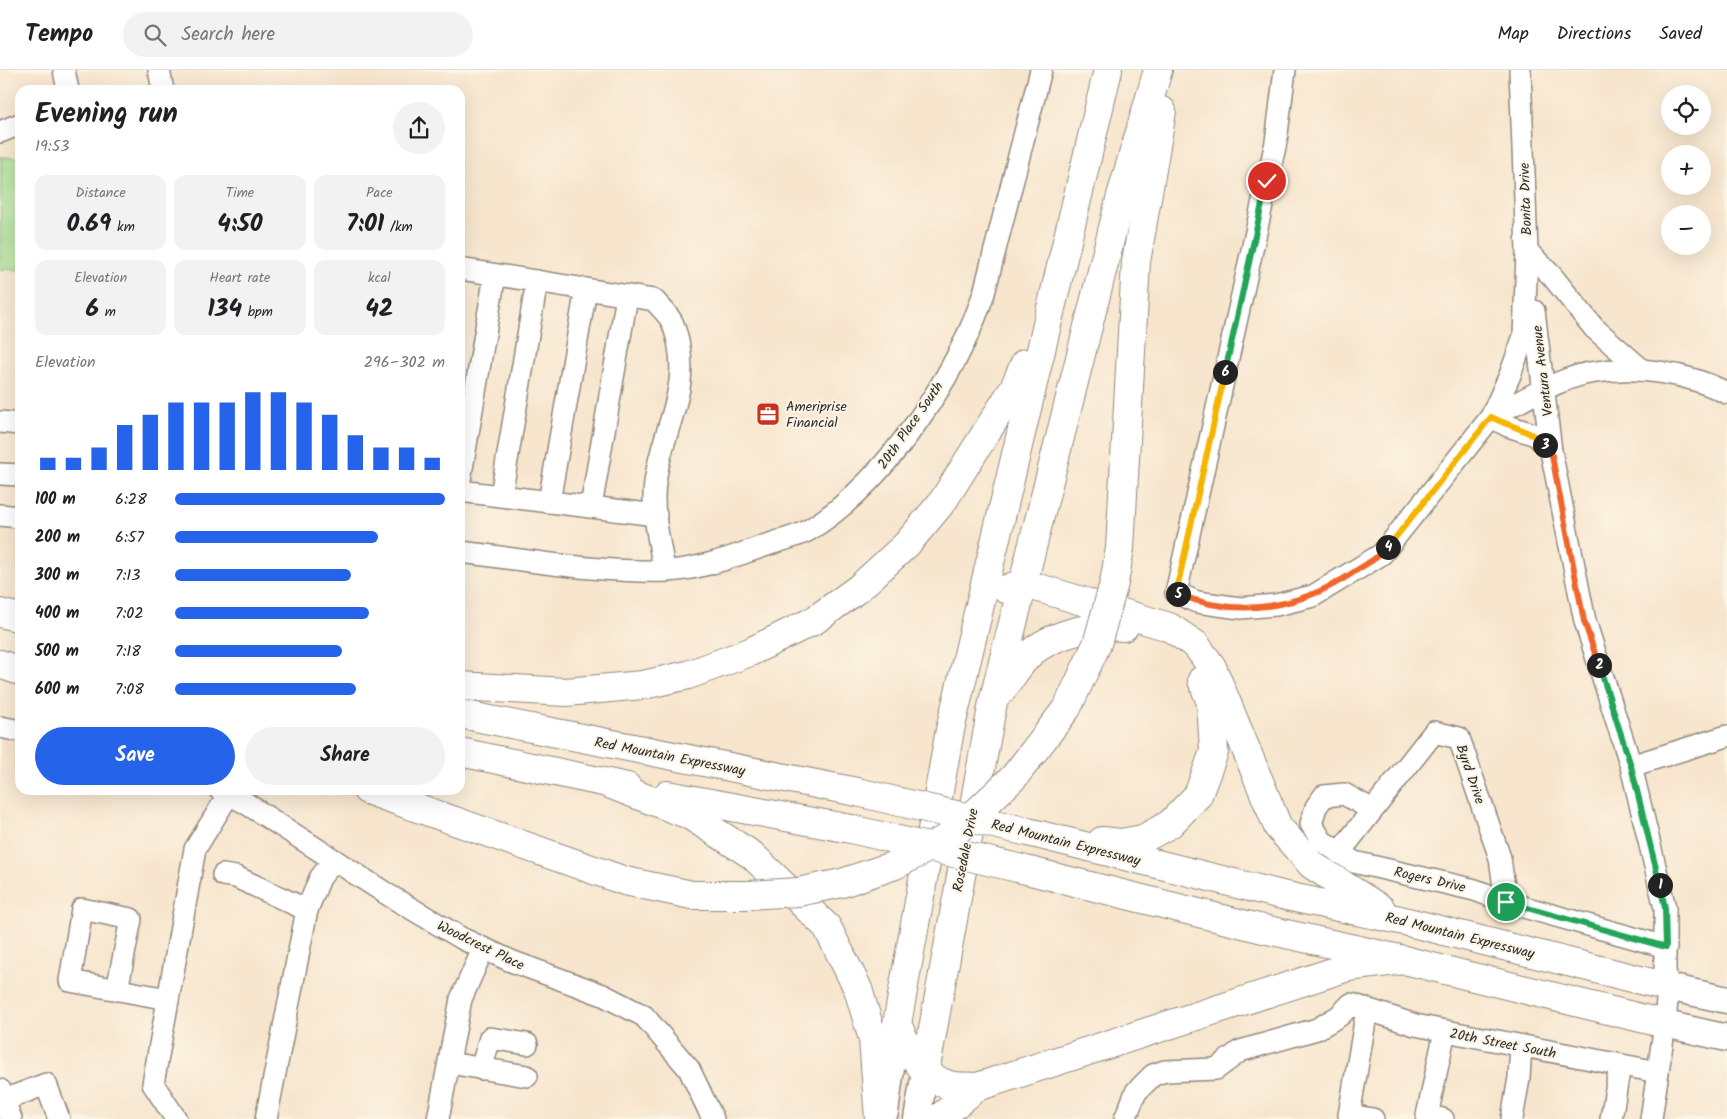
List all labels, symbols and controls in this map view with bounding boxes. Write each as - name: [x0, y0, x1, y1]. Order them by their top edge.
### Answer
- search box: [123, 12, 473, 57]
- text: Tempo: [25, 15, 93, 54]
- text: Search here: [181, 20, 275, 50]
- text: Map: [1497, 20, 1529, 49]
- text: Directions: [1557, 20, 1631, 49]
- text: Saved: [1659, 20, 1702, 49]
- icon: search: [141, 21, 169, 49]
- map controls: [1661, 85, 1711, 255]
- button: locate: [1661, 85, 1711, 135]
- text: Evening run: [35, 92, 178, 137]
- button: share: [393, 102, 445, 154]
- text: 19:53: [35, 134, 70, 159]
- button: +: [1661, 145, 1711, 195]
- pin: [1246, 160, 1288, 202]
- street label: Bonita Drive: [1514, 161, 1538, 236]
- icon: check: [1253, 167, 1281, 195]
- text: Distance: [76, 182, 126, 204]
- text: Time: [226, 182, 254, 204]
- text: Pace: [366, 182, 393, 204]
- text: 0.69: [67, 204, 111, 244]
- text: 4:50: [217, 204, 263, 244]
- text: 7:01: [346, 204, 384, 244]
- button: −: [1661, 205, 1711, 255]
- text: km: [111, 216, 135, 238]
- text: /km: [384, 216, 413, 238]
- text: Elevation: [74, 267, 127, 289]
- text: Heart rate: [210, 267, 270, 289]
- text: kcal: [368, 267, 391, 289]
- text: 6: [86, 289, 99, 329]
- text: 134: [207, 289, 242, 329]
- text: 42: [365, 289, 393, 329]
- text: m: [99, 301, 116, 323]
- text: bpm: [242, 301, 273, 323]
- street label: Ventura Avenue: [1526, 323, 1559, 418]
- text: Elevation: [35, 350, 96, 375]
- text: 296–302 m: [364, 350, 445, 375]
- pin: 6: [1212, 360, 1238, 384]
- text: 6: [1222, 361, 1229, 383]
- street label: 20th Place South: [872, 377, 949, 474]
- place label: Ameriprise Financial: [786, 396, 848, 434]
- office icon: Ameriprise Financial: [755, 401, 781, 427]
- pin: 3: [1532, 432, 1558, 458]
- text: 3: [1542, 434, 1549, 456]
- text: 100 m: [35, 487, 76, 512]
- text: 6:28: [115, 487, 147, 512]
- text: 200 m: [35, 525, 80, 550]
- text: 6:57: [115, 525, 144, 550]
- pin: 4: [1376, 534, 1400, 560]
- text: 4: [1385, 536, 1392, 558]
- text: 300 m: [35, 563, 79, 588]
- text: 7:13: [115, 563, 140, 588]
- pin: 5: [1166, 582, 1190, 606]
- text: 5: [1175, 583, 1182, 605]
- text: 400 m: [35, 601, 79, 626]
- text: 7:02: [115, 601, 144, 626]
- text: 500 m: [35, 639, 79, 664]
- text: 7:18: [115, 639, 141, 664]
- pin: 2: [1586, 652, 1612, 678]
- text: 2: [1595, 654, 1604, 676]
- text: 600 m: [35, 677, 79, 702]
- text: 7:08: [115, 677, 144, 702]
- button: Save: [35, 727, 235, 785]
- button: Share: [245, 727, 445, 785]
- street label: Red Mountain Expressway: [592, 732, 748, 782]
- street label: Byrd Drive: [1450, 741, 1491, 808]
- street label: Rosedale Drive: [947, 806, 985, 894]
- street label: Red Mountain Expressway: [989, 814, 1143, 872]
- street label: Rogers Drive: [1392, 861, 1468, 899]
- pin: 1: [1648, 872, 1672, 898]
- text: 1: [1658, 874, 1663, 896]
- pin: [1485, 881, 1527, 923]
- icon: arrive: [1492, 888, 1520, 916]
- street label: Red Mountain Expressway: [1383, 907, 1537, 965]
- street label: Woodcrest Place: [433, 915, 529, 977]
- street label: 20th Street South: [1448, 1023, 1558, 1065]

